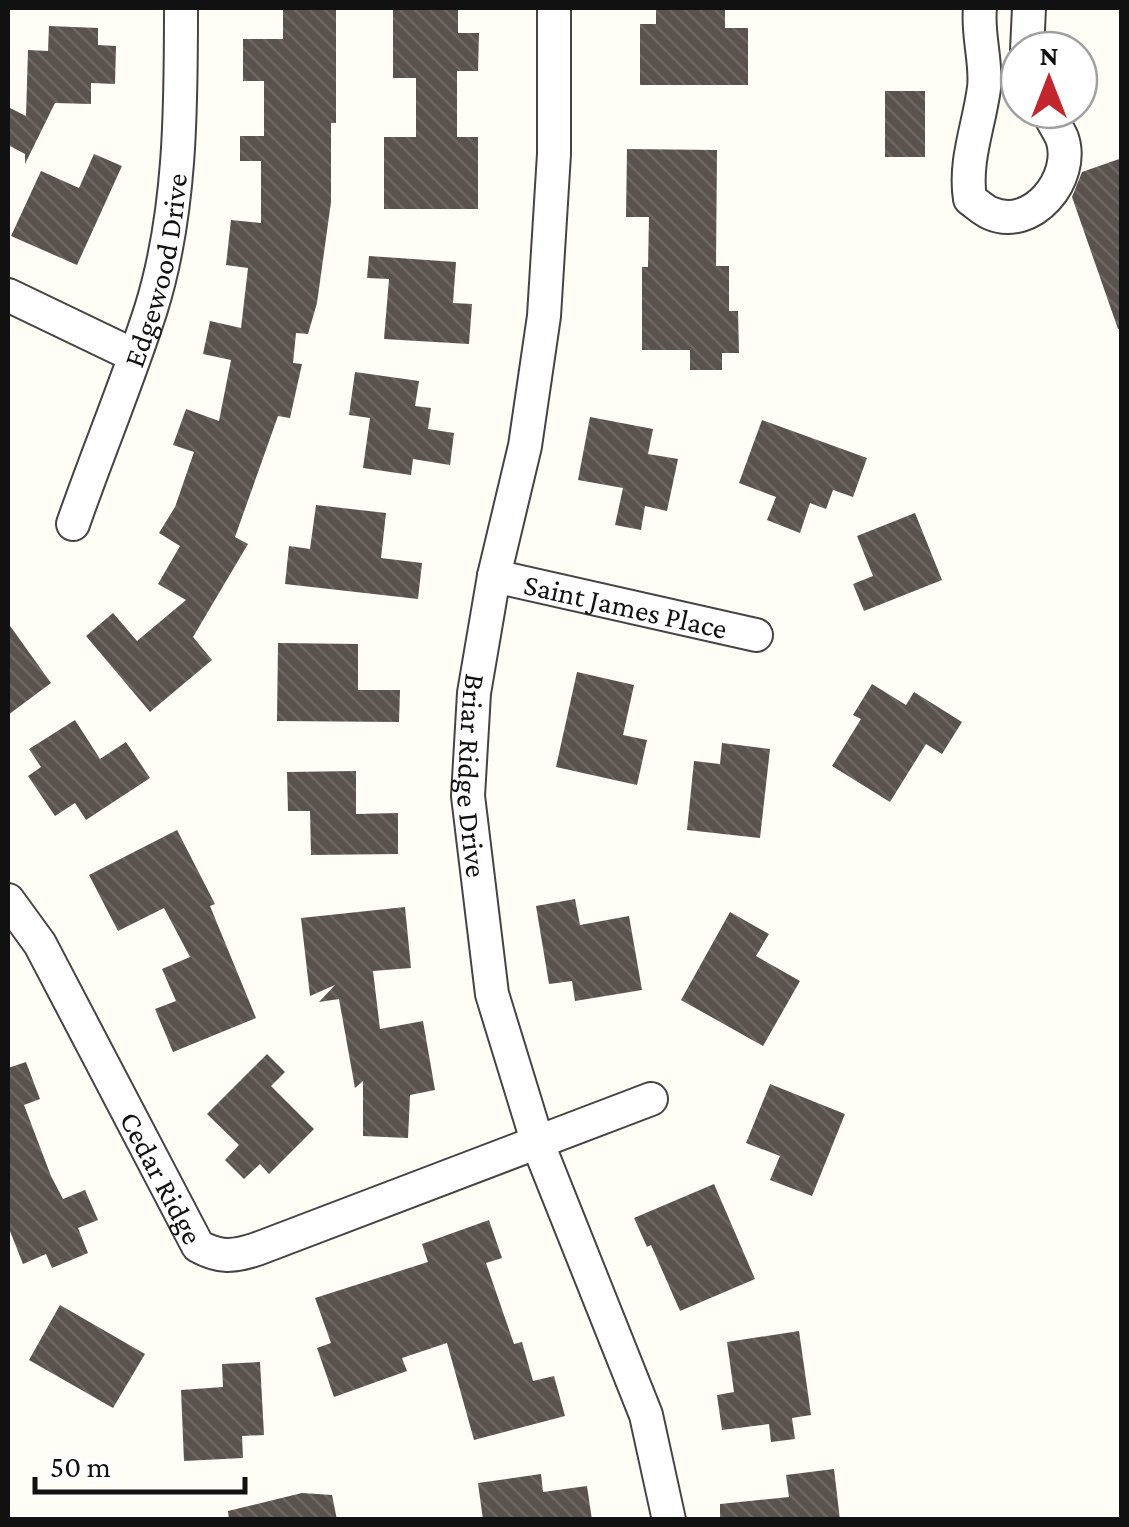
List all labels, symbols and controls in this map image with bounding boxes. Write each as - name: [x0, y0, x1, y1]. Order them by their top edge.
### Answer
- north arrow: [999, 30, 1099, 130]
- text: N: [1039, 40, 1059, 71]
- street label: Edgewood Drive: [116, 172, 193, 371]
- street label: Saint James Place: [521, 567, 730, 645]
- street label: Briar Ridge Drive: [451, 672, 494, 879]
- street label: Cedar Ridge: [114, 1106, 210, 1249]
- scale bar: [35, 1432, 245, 1494]
- text: 50 m: [50, 1450, 111, 1483]

